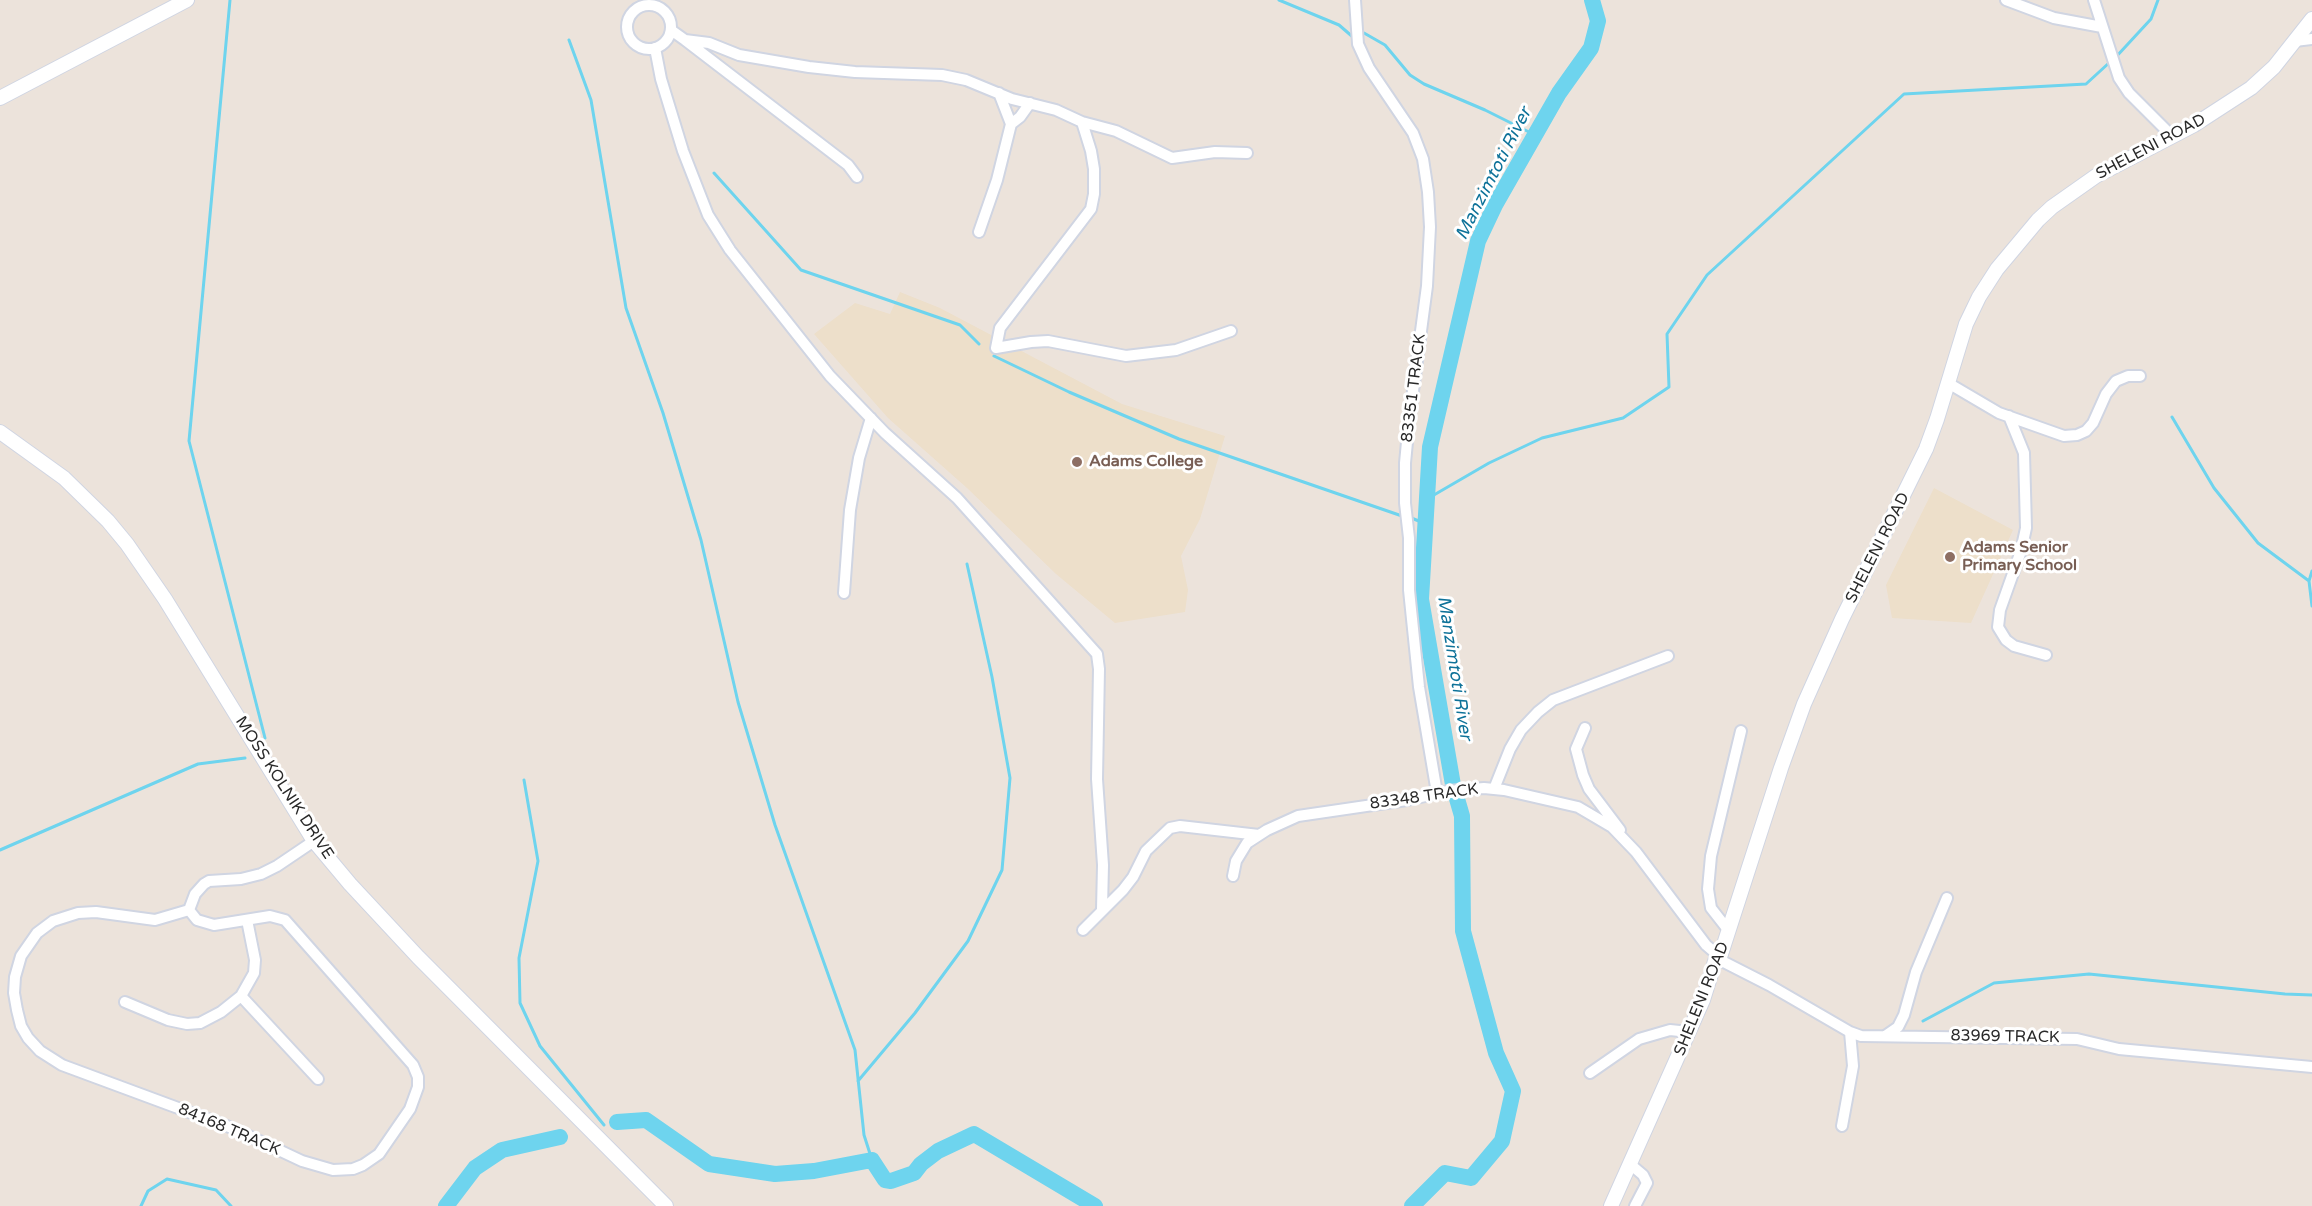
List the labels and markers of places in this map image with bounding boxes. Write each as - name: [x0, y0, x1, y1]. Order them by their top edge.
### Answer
- place label: Adams College: [1089, 452, 1203, 472]
- marker: Adams College: [1070, 455, 1084, 469]
- place label: Adams Senior Primary School: [1962, 538, 2077, 576]
- marker: Adams Senior Primary School: [1943, 550, 1957, 564]

